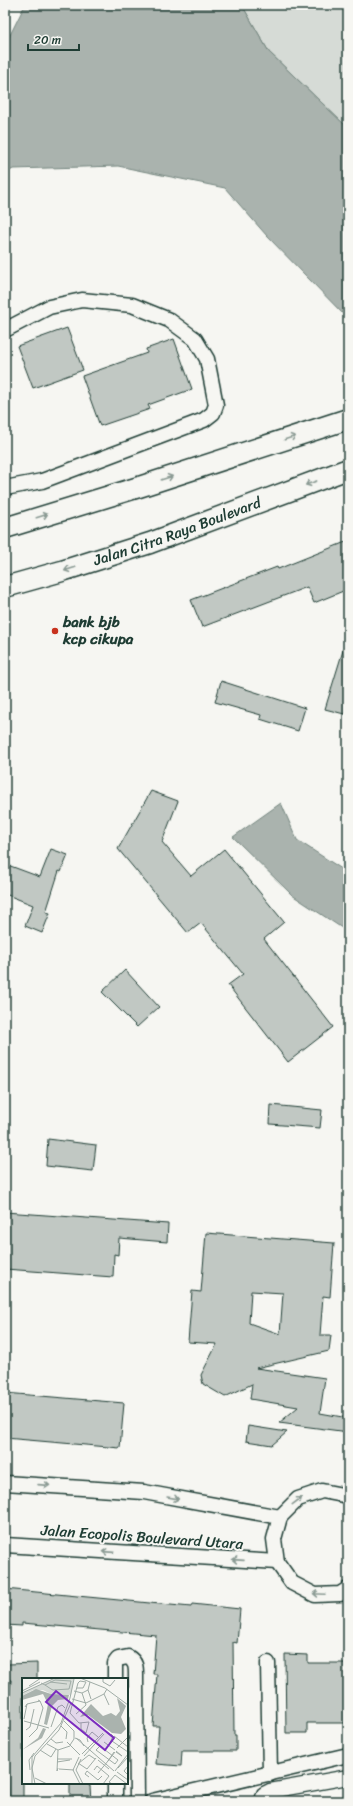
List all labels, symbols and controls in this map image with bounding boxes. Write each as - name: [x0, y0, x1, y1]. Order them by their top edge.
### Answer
- scale bar: [28, 26, 79, 52]
- text: 20 m: [34, 29, 61, 51]
- one-way arrow: [284, 434, 297, 441]
- one-way arrow: [160, 474, 173, 481]
- one-way arrow: [306, 479, 318, 487]
- street label: Jalan Citra Raya Boulevard: [89, 489, 266, 574]
- one-way arrow: [36, 512, 49, 519]
- one-way arrow: [65, 565, 77, 573]
- place label: bank bjb kcp cikupa: [62, 609, 134, 652]
- marker: bank bjb kcp cikupa: [50, 626, 60, 636]
- one-way arrow: [37, 1482, 50, 1489]
- one-way arrow: [166, 1494, 179, 1502]
- one-way arrow: [291, 1497, 302, 1505]
- street label: Jalan Ecopolis Boulevard Utara: [39, 1517, 244, 1557]
- one-way arrow: [102, 1548, 115, 1555]
- one-way arrow: [232, 1556, 245, 1564]
- one-way arrow: [313, 1590, 326, 1598]
- inset map: [22, 1678, 128, 1784]

